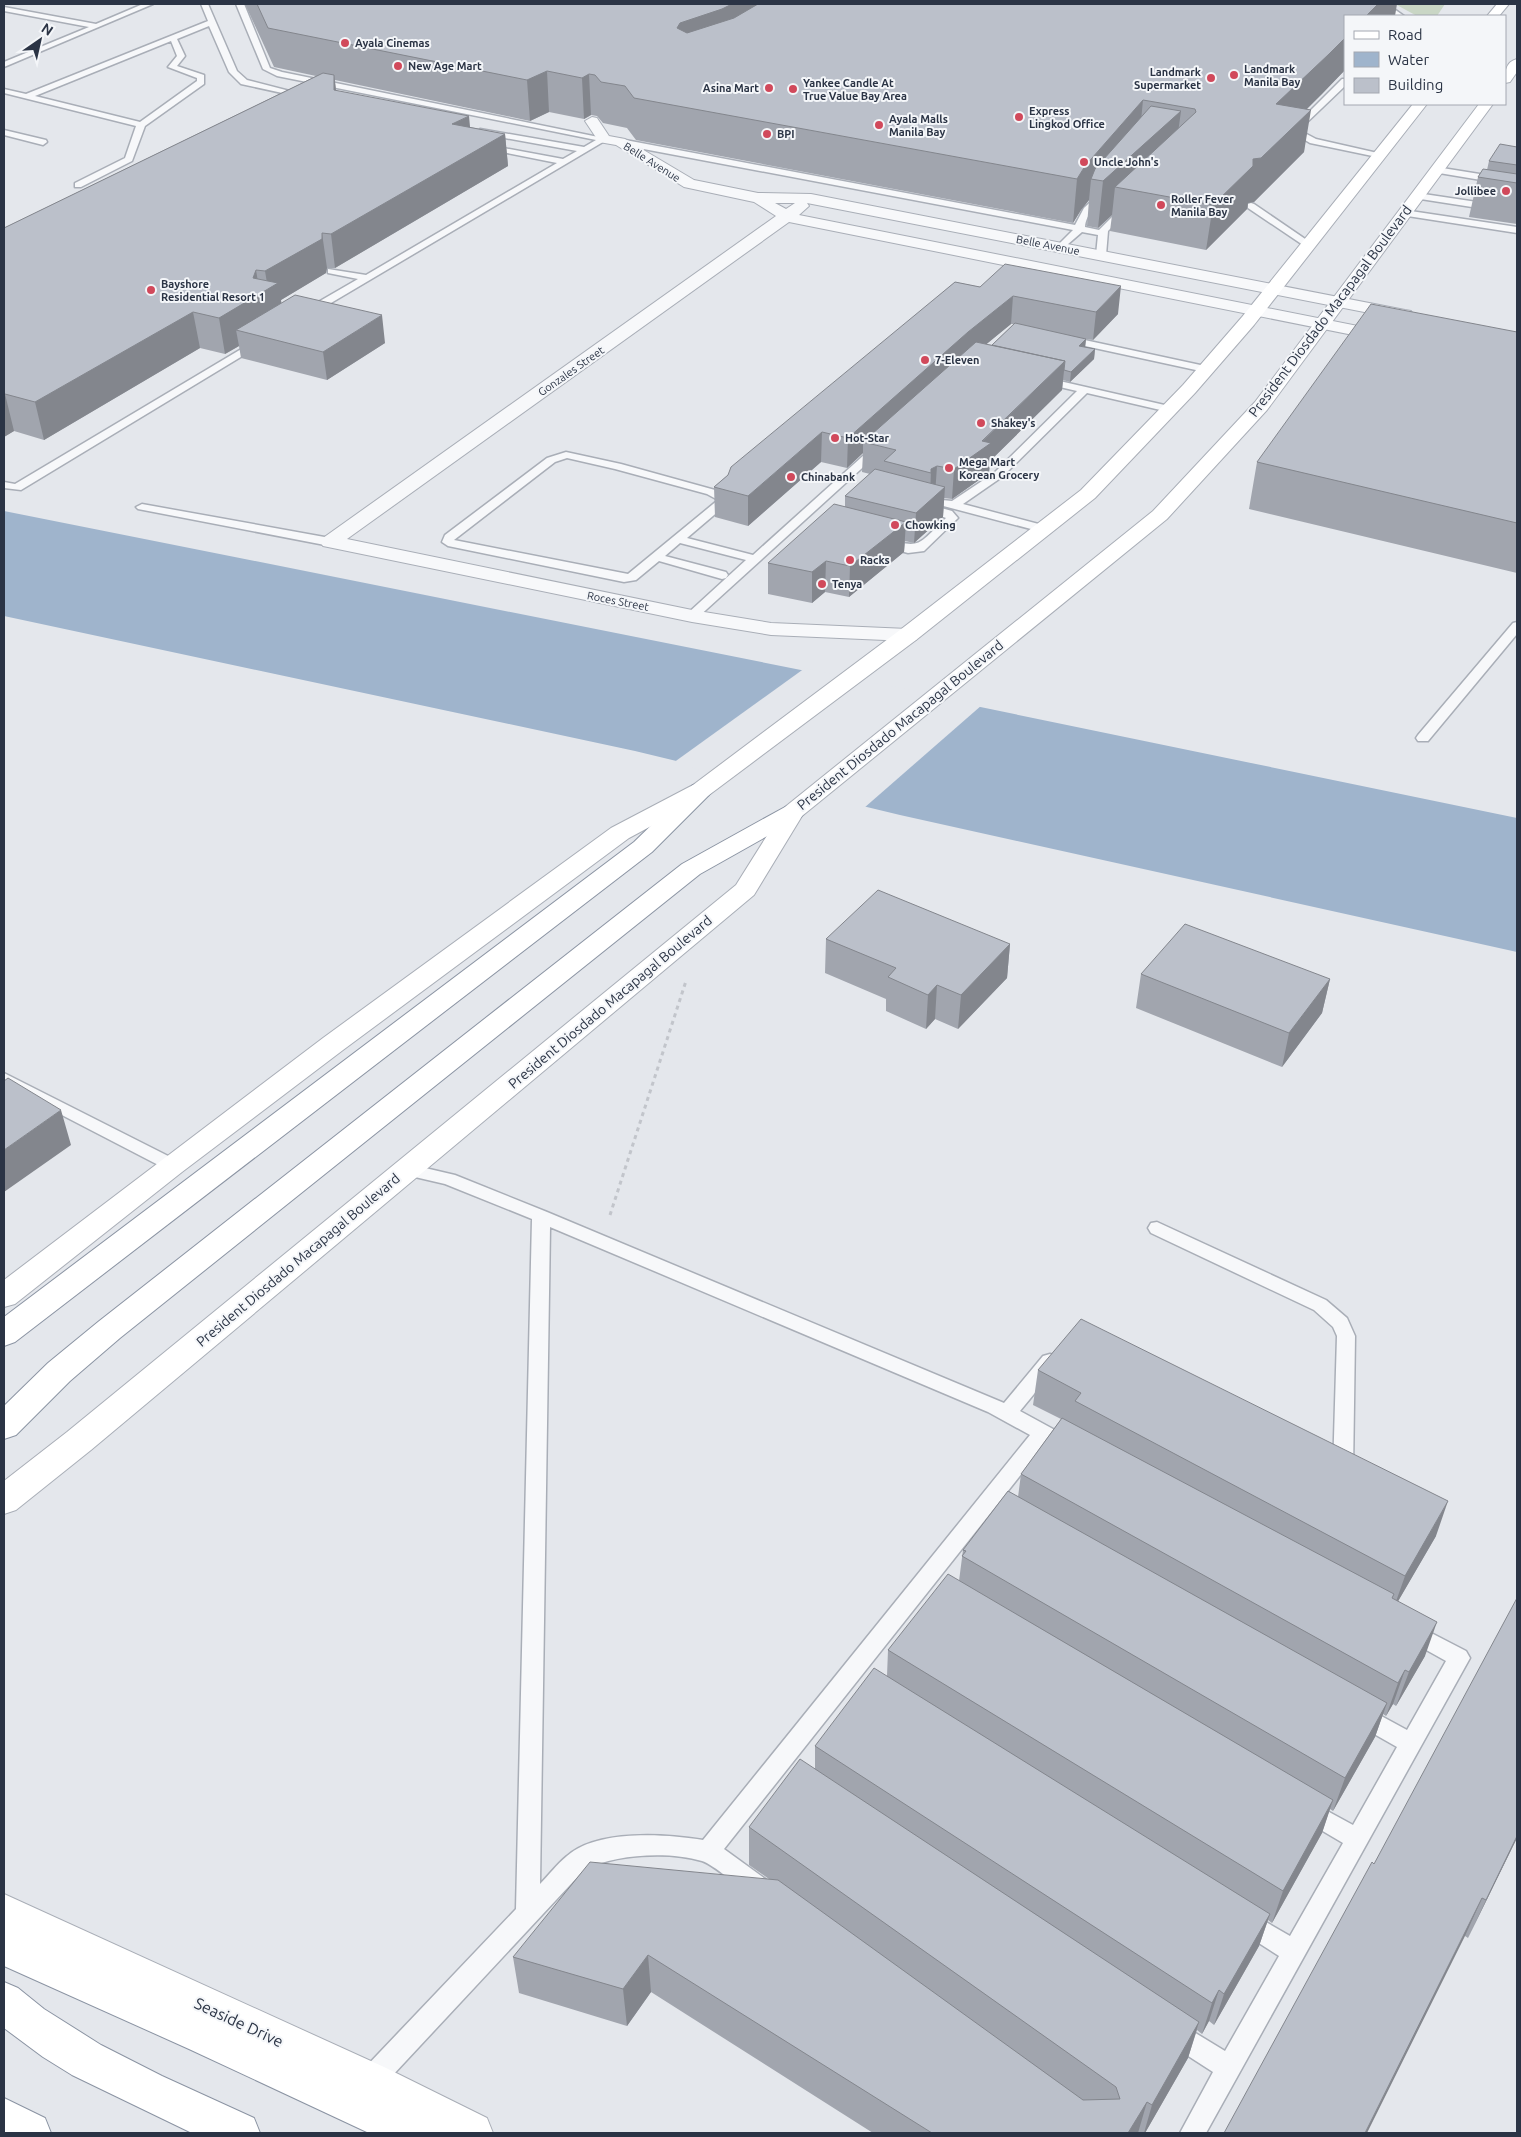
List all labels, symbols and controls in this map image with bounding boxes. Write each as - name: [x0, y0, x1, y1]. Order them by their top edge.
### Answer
- north arrow: [15, 15, 65, 65]
- legend: [1344, 15, 1506, 105]
- text: N: [38, 20, 56, 39]
- text: Road: [1388, 26, 1423, 43]
- marker: Ayala Cinemas: [339, 37, 351, 49]
- place label: Ayala Cinemas: [355, 37, 430, 49]
- text: Water: [1388, 51, 1429, 68]
- marker: New Age Mart: [392, 60, 404, 72]
- place label: New Age Mart: [408, 60, 482, 72]
- place label: Landmark Manila Bay: [1244, 63, 1300, 88]
- place label: Landmark Supermarket: [1134, 66, 1202, 91]
- marker: Landmark Manila Bay: [1228, 69, 1240, 81]
- marker: Landmark Supermarket: [1205, 72, 1217, 84]
- text: Building: [1388, 76, 1443, 93]
- place label: Yankee Candle At True Value Bay Area: [803, 77, 907, 102]
- place label: Asina Mart: [703, 82, 759, 94]
- marker: Asina Mart: [763, 82, 775, 94]
- marker: Yankee Candle At True Value Bay Area: [787, 83, 799, 95]
- place label: Express Lingkod Office: [1029, 105, 1105, 130]
- marker: Express Lingkod Office: [1013, 111, 1025, 123]
- place label: Ayala Malls Manila Bay: [889, 113, 948, 138]
- marker: Ayala Malls Manila Bay: [873, 119, 885, 131]
- marker: BPI: [761, 128, 773, 140]
- place label: BPI: [777, 128, 795, 140]
- street label: Belle Avenue: [621, 140, 683, 184]
- marker: Uncle John's: [1078, 156, 1090, 168]
- place label: Uncle John's: [1094, 156, 1159, 168]
- place label: Jollibee: [1455, 185, 1496, 197]
- marker: Jollibee: [1500, 185, 1512, 197]
- place label: Roller Fever Manila Bay: [1171, 193, 1234, 218]
- marker: Roller Fever Manila Bay: [1155, 199, 1167, 211]
- street label: President Diosdado Macapagal Boulevard: [1245, 202, 1415, 420]
- street label: Belle Avenue: [1015, 233, 1081, 257]
- place label: Bayshore Residential Resort 1: [161, 278, 265, 303]
- marker: Bayshore Residential Resort 1: [145, 284, 157, 296]
- street label: Gonzales Street: [536, 343, 607, 398]
- marker: 7-Eleven: [919, 354, 931, 366]
- place label: 7-Eleven: [935, 354, 980, 366]
- marker: Shakey's: [975, 417, 987, 429]
- place label: Shakey's: [991, 417, 1036, 429]
- marker: Hot-Star: [829, 432, 841, 444]
- place label: Hot-Star: [845, 432, 890, 444]
- place label: Mega Mart Korean Grocery: [959, 456, 1039, 481]
- marker: Mega Mart Korean Grocery: [943, 462, 955, 474]
- marker: Chinabank: [785, 471, 797, 483]
- place label: Chinabank: [801, 471, 856, 483]
- marker: Chowking: [889, 519, 901, 531]
- place label: Chowking: [905, 519, 956, 531]
- marker: Racks: [844, 554, 856, 566]
- place label: Racks: [860, 554, 890, 566]
- marker: Tenya: [816, 578, 828, 590]
- place label: Tenya: [832, 578, 862, 590]
- street label: Roces Street: [586, 589, 650, 613]
- street label: President Diosdado Macapagal Boulevard: [794, 637, 1006, 813]
- street label: President Diosdado Macapagal Boulevard: [505, 912, 715, 1092]
- street label: President Diosdado Macapagal Boulevard: [193, 1170, 403, 1350]
- street label: Seaside Drive: [192, 1994, 286, 2050]

